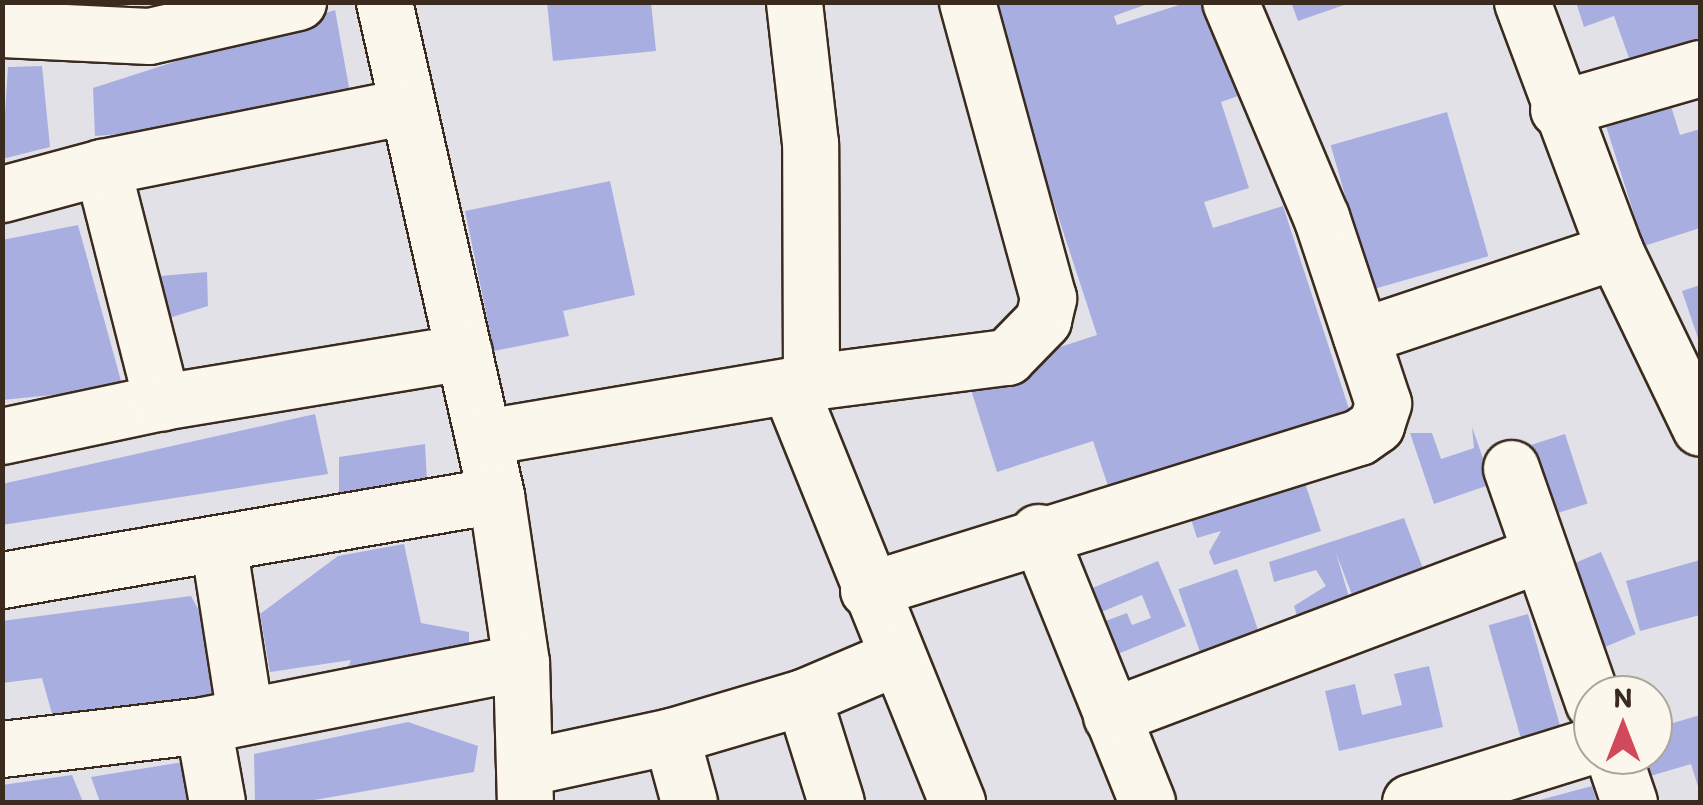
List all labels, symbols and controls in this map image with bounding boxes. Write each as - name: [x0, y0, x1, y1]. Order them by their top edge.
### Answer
- north arrow: [1573, 675, 1673, 775]
- text: N: [1614, 680, 1632, 714]

